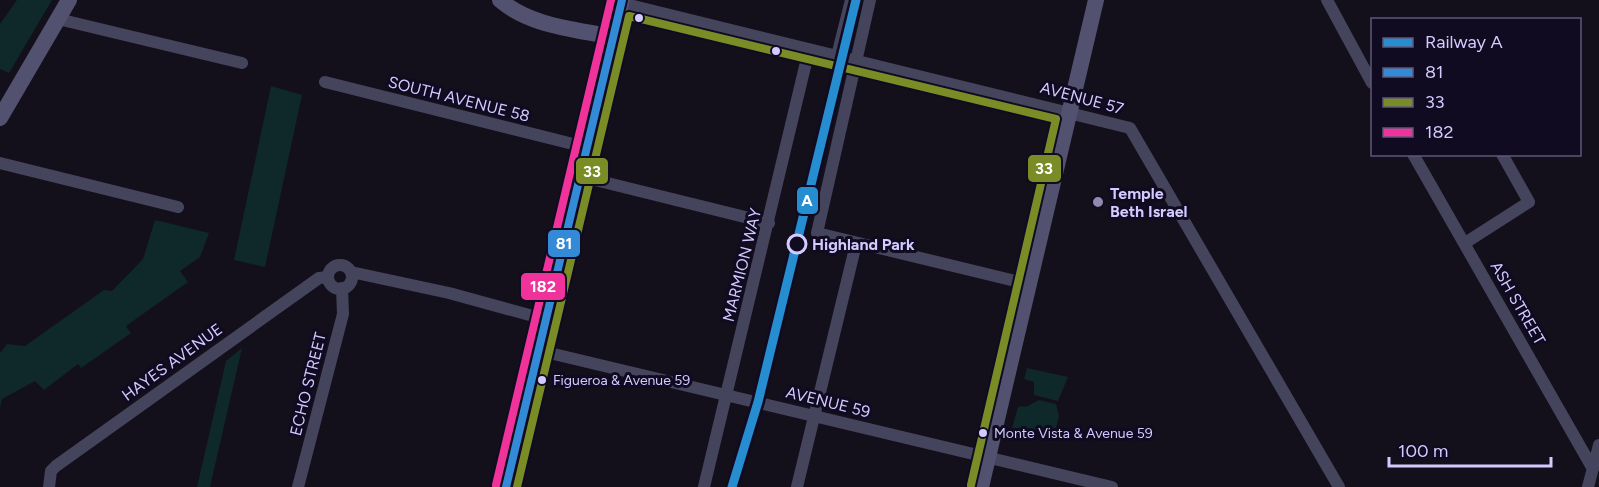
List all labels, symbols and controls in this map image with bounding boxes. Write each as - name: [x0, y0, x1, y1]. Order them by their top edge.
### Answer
- unlabelled marker: [633, 12, 645, 24]
- legend: [1371, 18, 1581, 156]
- text: Railway A: [1425, 31, 1503, 53]
- unlabelled marker: [770, 45, 782, 57]
- text: 81: [1425, 61, 1444, 83]
- street label: SOUTH AVENUE 58: [386, 72, 532, 126]
- street label: AVENUE 57: [1038, 78, 1126, 118]
- text: 33: [1425, 91, 1445, 113]
- text: 182: [1425, 121, 1454, 143]
- line badge: 33: [1027, 154, 1062, 183]
- line badge: 33: [575, 157, 609, 185]
- text: 33: [1035, 159, 1053, 178]
- text: 33: [583, 162, 601, 181]
- place label: Temple Beth Israel: [1110, 184, 1188, 221]
- line badge: A: [796, 186, 819, 215]
- text: A: [801, 191, 813, 210]
- marker: Temple Beth Israel: [1091, 195, 1105, 209]
- street label: MARMION WAY: [719, 206, 765, 324]
- line badge: 81: [547, 229, 581, 258]
- text: 81: [556, 234, 572, 253]
- marker: Highland Park: [787, 234, 807, 254]
- place label: Highland Park: [812, 235, 915, 254]
- street label: ASH STREET: [1487, 258, 1550, 348]
- line badge: 182: [520, 272, 566, 301]
- text: 182: [530, 277, 556, 296]
- street label: HAYES AVENUE: [118, 319, 226, 405]
- street label: ECHO STREET: [286, 330, 330, 438]
- place label: Figueroa & Avenue 59: [553, 372, 690, 389]
- marker: Figueroa & Avenue 59: [536, 374, 548, 386]
- street label: AVENUE 59: [784, 382, 872, 422]
- place label: Monte Vista & Avenue 59: [994, 425, 1153, 442]
- marker: Monte Vista & Avenue 59: [977, 427, 989, 439]
- scale bar: [1389, 430, 1551, 468]
- text: 100 m: [1398, 440, 1448, 462]

